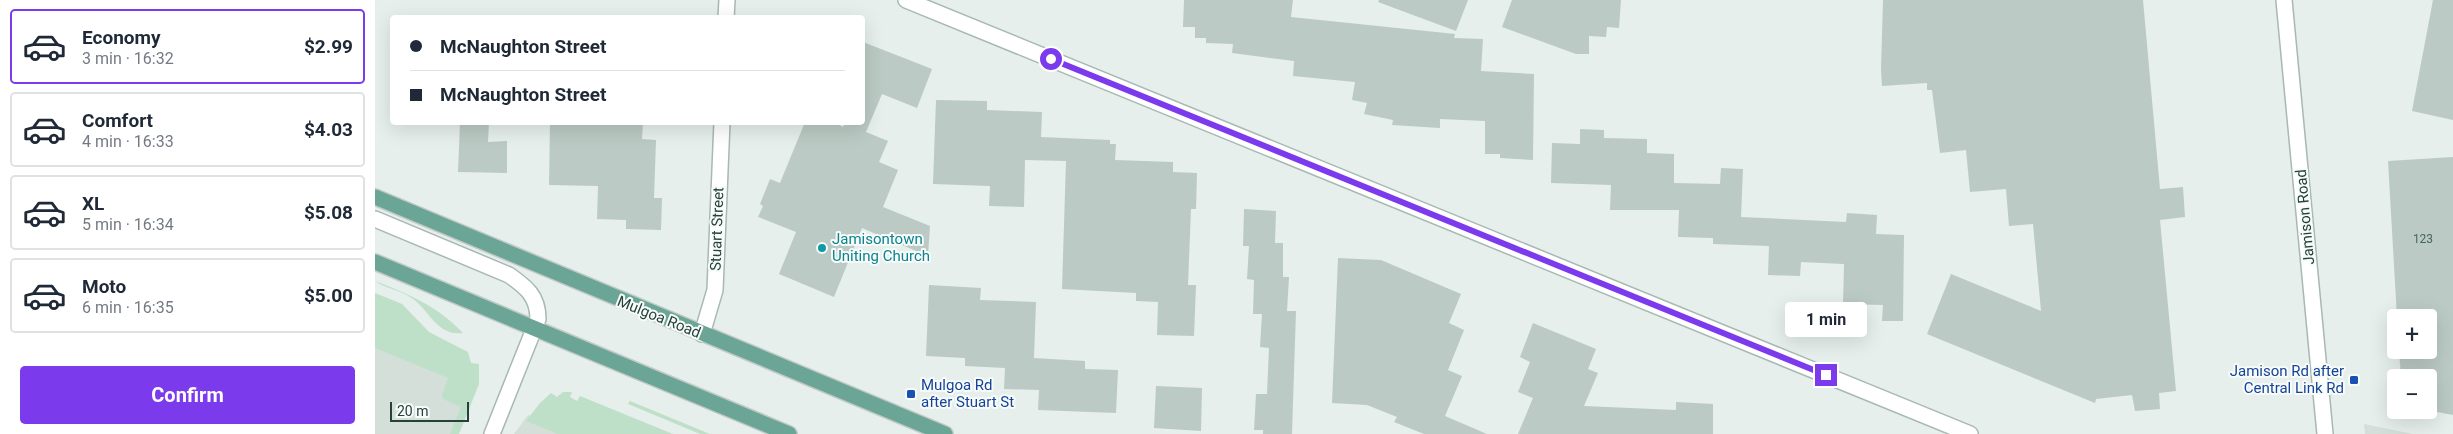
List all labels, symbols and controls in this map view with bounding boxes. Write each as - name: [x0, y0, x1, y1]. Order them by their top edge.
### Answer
- icon: car: [22, 24, 67, 69]
- text: Economy: [82, 26, 161, 49]
- text: $2.99: [304, 35, 353, 58]
- text: McNaughton Street: [440, 35, 606, 58]
- route start: [1040, 48, 1062, 70]
- text: 3 min · 16:32: [82, 49, 174, 68]
- text: McNaughton Street: [440, 83, 606, 106]
- icon: car: [22, 107, 67, 152]
- text: Comfort: [82, 109, 153, 132]
- text: $4.03: [304, 118, 353, 141]
- text: 4 min · 16:33: [82, 132, 174, 151]
- street label: Jamison Road: [2292, 168, 2318, 266]
- street label: Stuart Street: [707, 187, 727, 271]
- icon: car: [22, 190, 67, 235]
- text: XL: [82, 192, 104, 215]
- text: $5.08: [304, 201, 353, 224]
- text: 5 min · 16:34: [82, 215, 174, 234]
- place label: Jamisontown Uniting Church: [832, 230, 930, 265]
- house number: 123: [2413, 232, 2433, 246]
- marker: Jamisontown Uniting Church: [816, 242, 828, 254]
- icon: car: [22, 273, 67, 318]
- text: Moto: [82, 275, 126, 298]
- text: $5.00: [304, 284, 353, 307]
- street label: Mulgoa Road: [615, 292, 703, 342]
- text: 6 min · 16:35: [82, 298, 174, 317]
- callout: 1 min: [1785, 302, 1867, 338]
- map controls: [2387, 309, 2437, 419]
- button: +: [2387, 309, 2437, 359]
- text: 1 min: [1806, 310, 1846, 329]
- place label: Jamison Rd after Central Link Rd: [2230, 362, 2344, 397]
- route end: [1815, 364, 1837, 386]
- button: Confirm: [20, 366, 355, 424]
- button: −: [2387, 369, 2437, 419]
- marker: Jamison Rd after Central Link Rd: [2348, 374, 2360, 386]
- place label: Mulgoa Rd after Stuart St: [921, 376, 1014, 411]
- marker: Mulgoa Rd after Stuart St: [905, 388, 917, 400]
- scale bar: [390, 399, 469, 422]
- text: 20 m: [397, 403, 429, 419]

